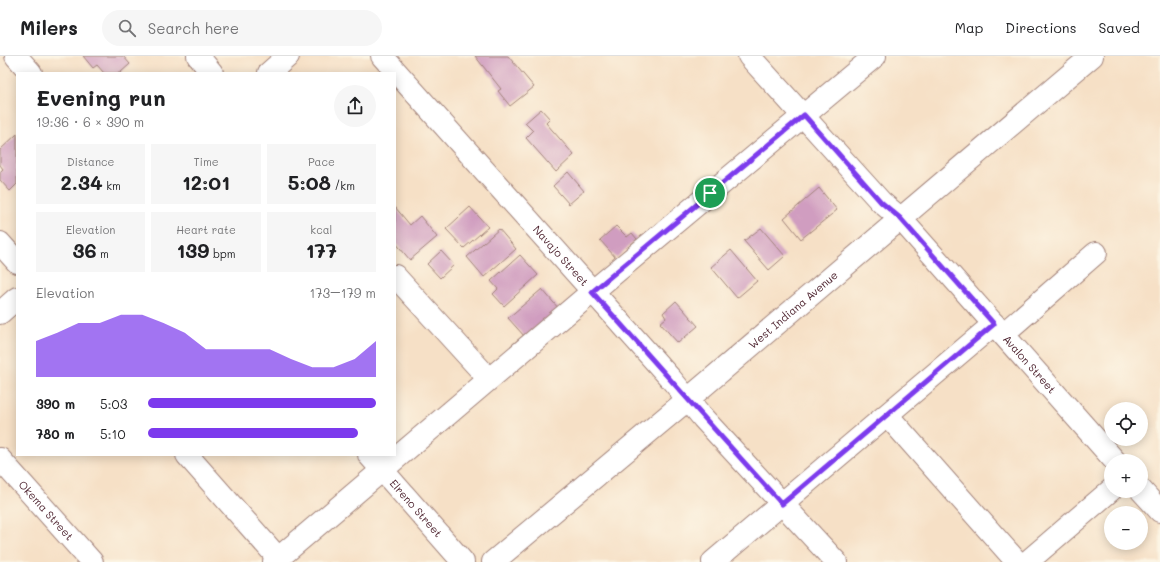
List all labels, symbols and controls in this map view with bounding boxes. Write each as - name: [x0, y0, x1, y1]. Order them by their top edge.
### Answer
- search box: [102, 10, 382, 46]
- text: Milers: [20, 15, 78, 40]
- icon: search: [116, 17, 138, 39]
- text: Search here: [148, 18, 239, 38]
- text: Map: [955, 18, 983, 37]
- text: Directions: [1005, 18, 1076, 37]
- text: Saved: [1098, 18, 1140, 37]
- text: Evening run: [36, 83, 166, 112]
- button: share: [334, 85, 376, 127]
- text: 19:36 · 6 × 390 m: [36, 113, 144, 130]
- text: Distance: [67, 154, 114, 169]
- text: Time: [193, 154, 219, 169]
- text: Pace: [308, 154, 335, 169]
- text: 2.34: [61, 169, 103, 195]
- text: 12:01: [182, 169, 230, 195]
- text: 5:08: [288, 169, 331, 195]
- pin: [693, 176, 727, 210]
- text: km: [103, 178, 121, 193]
- text: /km: [331, 178, 355, 193]
- icon: arrive: [699, 182, 721, 204]
- text: Elevation: [66, 222, 115, 237]
- text: Heart rate: [176, 222, 236, 237]
- text: kcal: [310, 222, 332, 237]
- street label: Navajo Street: [530, 222, 592, 289]
- text: 36: [72, 237, 97, 263]
- text: 139: [177, 237, 209, 263]
- text: 177: [306, 237, 337, 263]
- text: m: [97, 246, 109, 261]
- text: bpm: [209, 246, 235, 261]
- street label: West Indiana Avenue: [745, 267, 841, 352]
- text: Elevation: [36, 284, 94, 301]
- text: 173–179 m: [309, 284, 376, 301]
- street label: Avalon Street: [1000, 332, 1060, 396]
- text: 390 m: [36, 395, 75, 412]
- text: 5:03: [100, 395, 127, 412]
- map controls: [1104, 402, 1148, 550]
- button: locate: [1104, 402, 1148, 446]
- text: 780 m: [36, 425, 75, 442]
- text: 5:10: [100, 425, 125, 442]
- button: +: [1104, 454, 1148, 498]
- street label: Elreno Street: [387, 476, 446, 540]
- street label: Okema Street: [16, 477, 77, 543]
- button: −: [1104, 506, 1148, 550]

